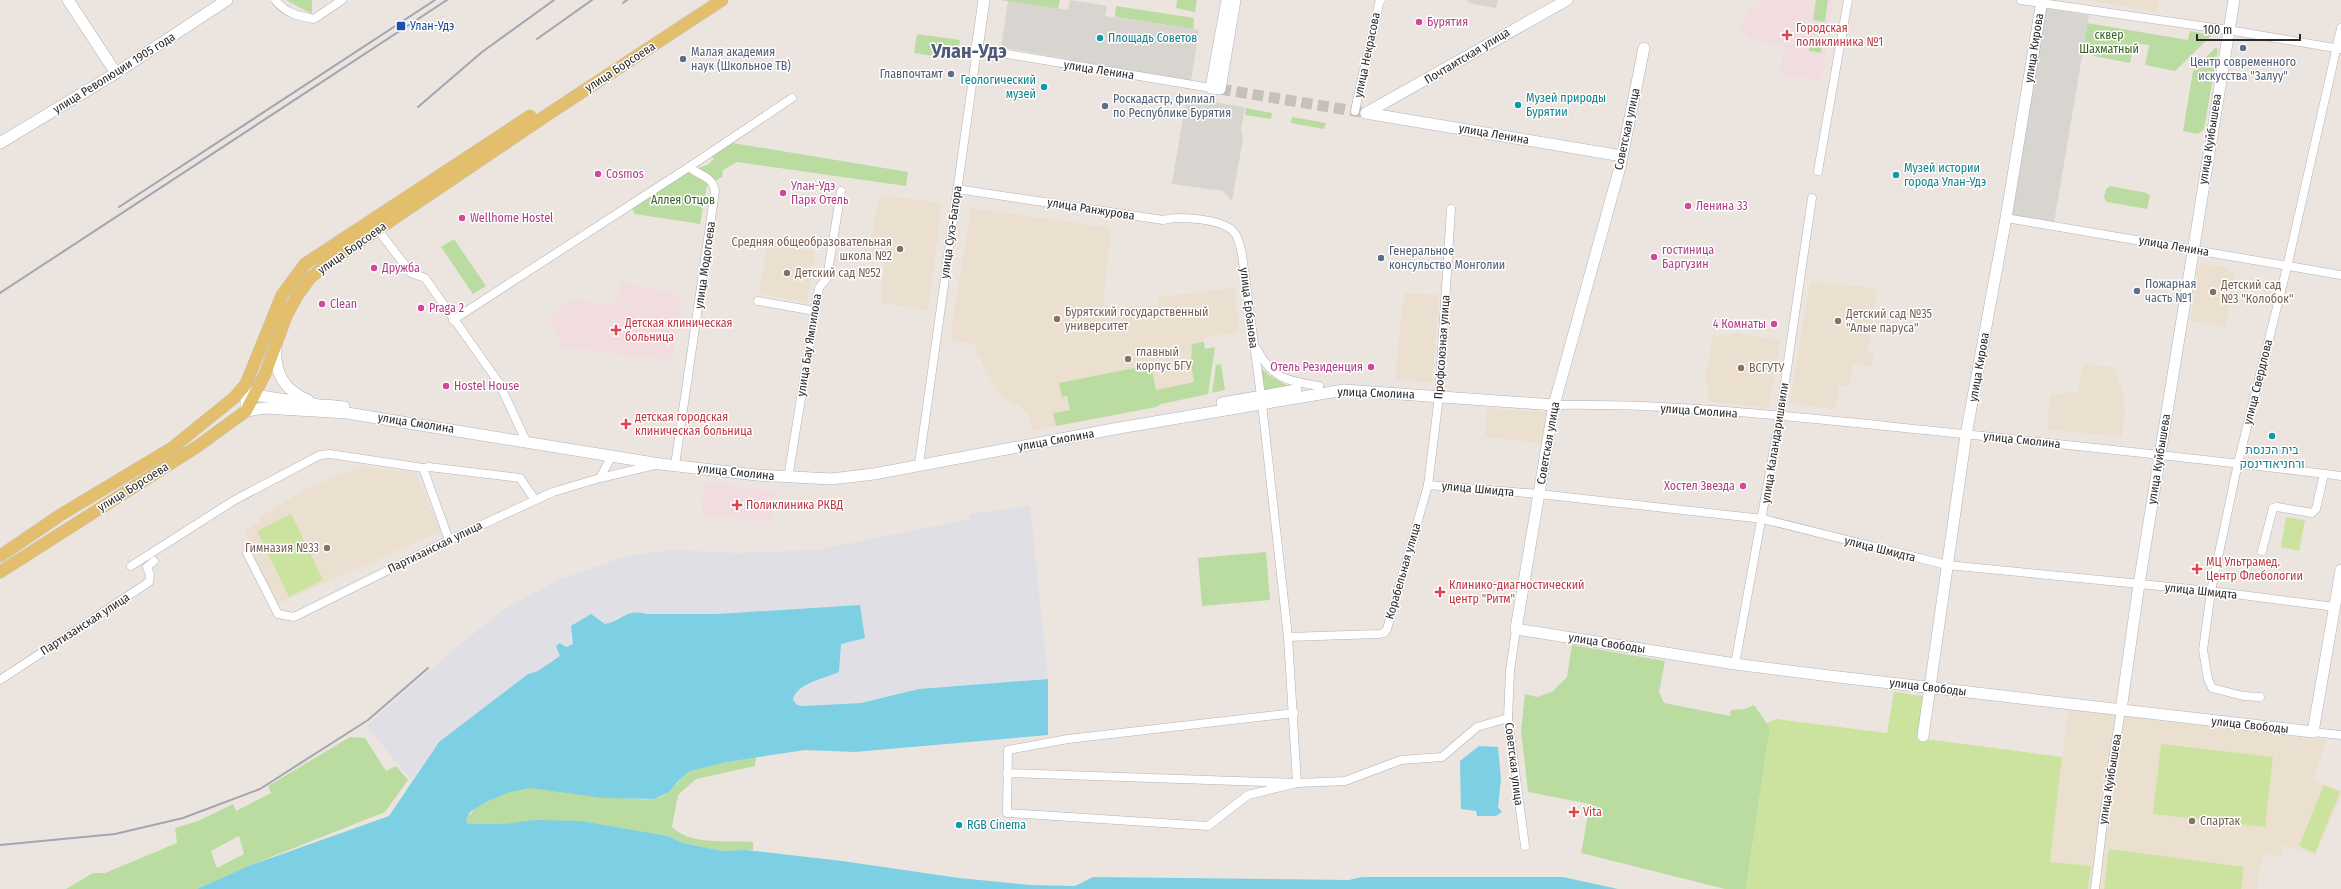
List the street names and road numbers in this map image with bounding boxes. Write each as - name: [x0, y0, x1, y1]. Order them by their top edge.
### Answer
- street label: улица Некрасова: [1351, 11, 1383, 99]
- street label: улица Кирова: [2022, 12, 2046, 84]
- street label: Почтамтская улица: [1422, 25, 1512, 87]
- street label: улица Революции 1905 года: [50, 30, 178, 116]
- street label: улица Борсоева: [582, 39, 658, 95]
- street label: улица Ленина: [1063, 58, 1135, 82]
- street label: Советская улица: [1611, 87, 1643, 171]
- street label: улица Куйбышева: [2196, 93, 2224, 185]
- street label: улица Ленина: [1458, 121, 1530, 147]
- street label: улица Сухэ-Батора: [938, 185, 964, 279]
- street label: улица Ранжурова: [1046, 195, 1136, 223]
- street label: улица Борсоева: [315, 219, 389, 277]
- street label: улица Модогоева: [692, 220, 718, 310]
- street label: улица Ленина: [2138, 233, 2210, 259]
- street label: улица Ербанова: [1237, 267, 1261, 349]
- street label: улица Бау Ямпилова: [794, 292, 824, 397]
- street label: Профсоюзная улица: [1431, 294, 1453, 400]
- street label: улица Кирова: [1966, 331, 1992, 403]
- street label: улица Свердлова: [2241, 338, 2275, 426]
- street label: улица Каландаришвили: [1759, 382, 1791, 504]
- street label: улица Смолина: [1337, 385, 1415, 401]
- street label: Советская улица: [1534, 400, 1562, 485]
- street label: улица Смолина: [1660, 401, 1738, 421]
- street label: улица Смолина: [377, 410, 455, 436]
- street label: улица Куйбышева: [2145, 413, 2173, 505]
- street label: улица Смолина: [1017, 426, 1095, 454]
- street label: улица Смолина: [1983, 429, 2061, 451]
- street label: улица Борсоева: [95, 460, 171, 514]
- street label: улица Смолина: [697, 461, 775, 483]
- street label: улица Шмидта: [1441, 479, 1515, 499]
- street label: Партизанская улица: [385, 518, 485, 576]
- street label: Корабельная улица: [1383, 521, 1423, 621]
- street label: улица Шмидта: [1843, 533, 1917, 565]
- street label: улица Шмидта: [2164, 580, 2238, 602]
- street label: Партизанская улица: [38, 590, 132, 658]
- street label: улица Свободы: [1568, 630, 1646, 656]
- street label: улица Свободы: [1889, 675, 1967, 699]
- street label: улица Свободы: [2211, 714, 2289, 736]
- street label: Советская улица: [1502, 722, 1526, 806]
- street label: улица Куйбышева: [2096, 733, 2124, 825]

